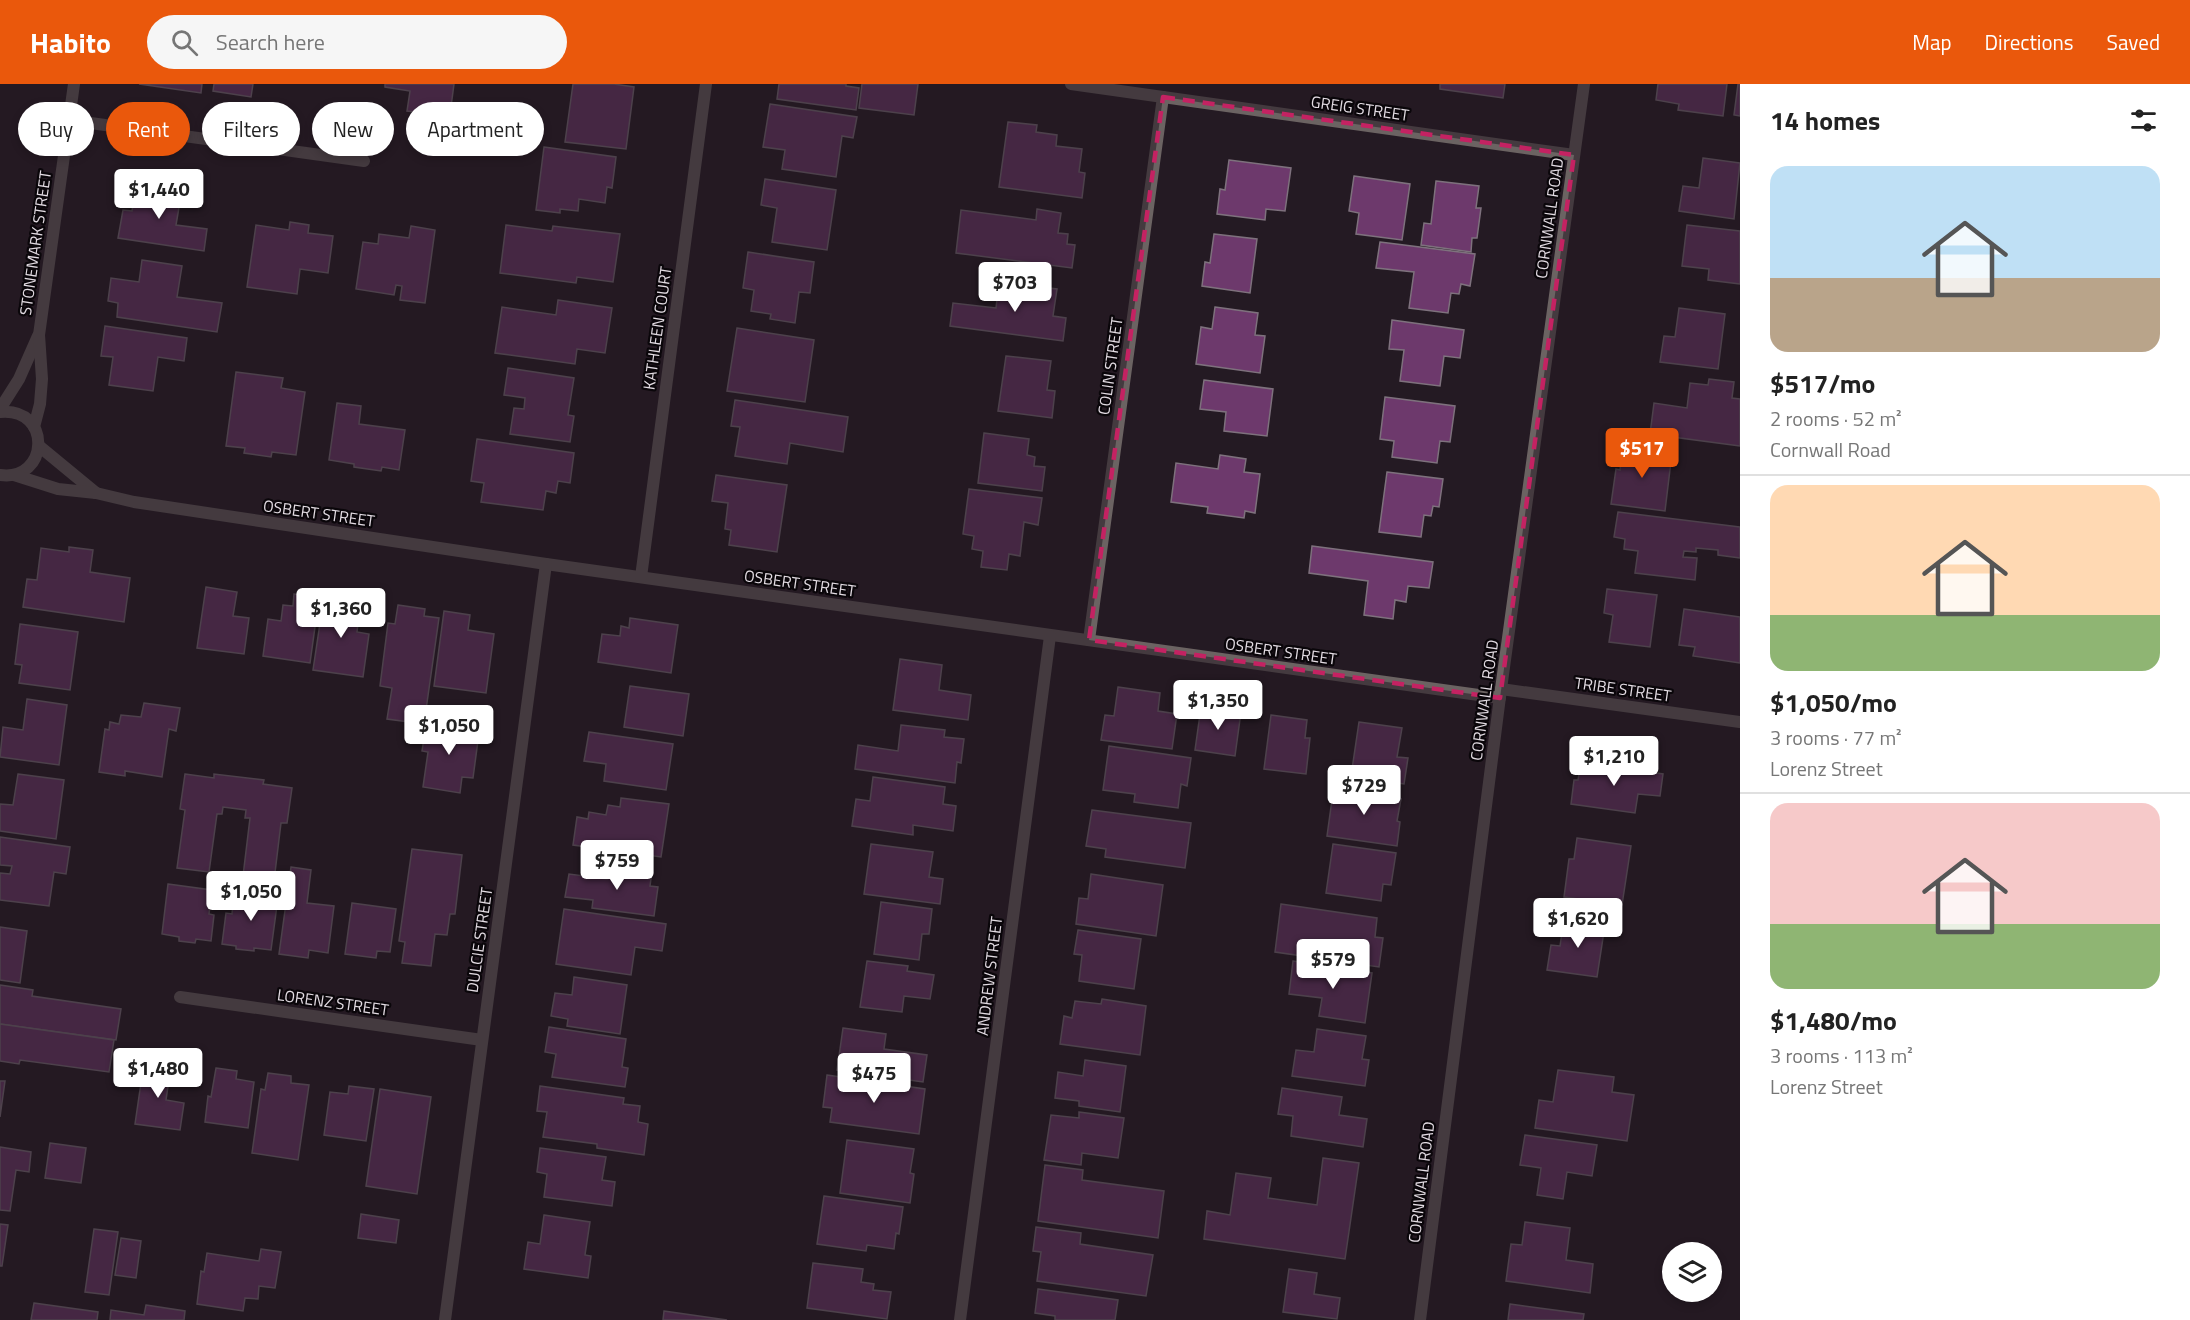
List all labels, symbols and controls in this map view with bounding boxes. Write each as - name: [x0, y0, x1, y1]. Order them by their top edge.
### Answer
- search box: [147, 15, 567, 69]
- text: Habito: [30, 21, 111, 64]
- text: Search here: [216, 25, 325, 59]
- icon: search: [168, 26, 201, 59]
- text: Map: [1912, 26, 1952, 58]
- text: Directions: [1985, 26, 2074, 58]
- text: Saved: [2107, 26, 2160, 58]
- street label: GREIG STREET: [1309, 89, 1411, 127]
- text: 14 homes: [1770, 101, 1880, 140]
- chip: Buy: [18, 102, 94, 156]
- chip: Rent: [106, 102, 190, 156]
- chip: Filters: [202, 102, 300, 156]
- chip: New: [312, 102, 394, 156]
- chip: Apartment: [406, 102, 544, 156]
- icon: filters: [2127, 104, 2160, 137]
- street label: CORNWALL ROAD: [1529, 156, 1569, 280]
- street label: STONEMARK STREET: [13, 169, 57, 317]
- pin: $1,440: [110, 169, 208, 220]
- text: $1,440: [128, 173, 190, 204]
- icon: home: [1911, 205, 2019, 313]
- pin: $703: [979, 262, 1051, 313]
- street label: KATHLEEN COURT: [636, 264, 678, 391]
- text: $703: [993, 266, 1037, 297]
- street label: COLIN STREET: [1091, 315, 1129, 416]
- text: $517/mo: [1770, 364, 1875, 403]
- text: 2 rooms · 52 m²: [1770, 403, 1902, 434]
- pin: $517: [1606, 428, 1678, 479]
- text: $517: [1620, 432, 1664, 463]
- text: Cornwall Road: [1770, 434, 1891, 465]
- street label: OSBERT STREET: [262, 493, 377, 533]
- icon: home: [1911, 524, 2019, 632]
- street label: OSBERT STREET: [743, 563, 858, 603]
- pin: $1,360: [292, 588, 390, 639]
- text: $1,360: [310, 592, 372, 623]
- street label: OSBERT STREET: [1224, 631, 1339, 671]
- street label: CORNWALL ROAD: [1464, 638, 1504, 762]
- street label: TRIBE STREET: [1573, 670, 1674, 708]
- pin: $1,350: [1169, 680, 1267, 731]
- text: $1,050/mo: [1770, 683, 1897, 722]
- text: $1,350: [1187, 684, 1249, 715]
- pin: $1,050: [400, 705, 498, 756]
- text: $1,050: [418, 709, 480, 740]
- text: 3 rooms · 77 m²: [1770, 722, 1902, 753]
- pin: $1,210: [1565, 736, 1663, 787]
- text: $1,210: [1583, 740, 1645, 771]
- text: Lorenz Street: [1770, 753, 1883, 784]
- pin: $729: [1328, 765, 1400, 816]
- text: $729: [1342, 769, 1386, 800]
- pin: $759: [581, 840, 653, 891]
- icon: home: [1911, 842, 2019, 950]
- text: $759: [595, 844, 639, 875]
- pin: $1,050: [202, 871, 300, 922]
- text: $1,050: [220, 875, 282, 906]
- street label: DULCIE STREET: [460, 885, 498, 994]
- pin: $1,620: [1529, 898, 1627, 949]
- text: $1,620: [1547, 902, 1609, 933]
- street label: ANDREW STREET: [970, 914, 1008, 1037]
- pin: $579: [1297, 939, 1369, 990]
- text: $579: [1311, 943, 1355, 974]
- street label: LORENZ STREET: [276, 982, 391, 1022]
- text: $1,480/mo: [1770, 1001, 1897, 1040]
- text: 3 rooms · 113 m²: [1770, 1040, 1913, 1071]
- pin: $1,480: [109, 1048, 207, 1099]
- text: $1,480: [127, 1052, 189, 1083]
- pin: $475: [838, 1053, 910, 1104]
- text: $475: [852, 1057, 896, 1088]
- text: Lorenz Street: [1770, 1071, 1883, 1102]
- street label: CORNWALL ROAD: [1402, 1120, 1440, 1244]
- map controls: [1662, 1242, 1722, 1302]
- button: layers: [1662, 1242, 1722, 1302]

